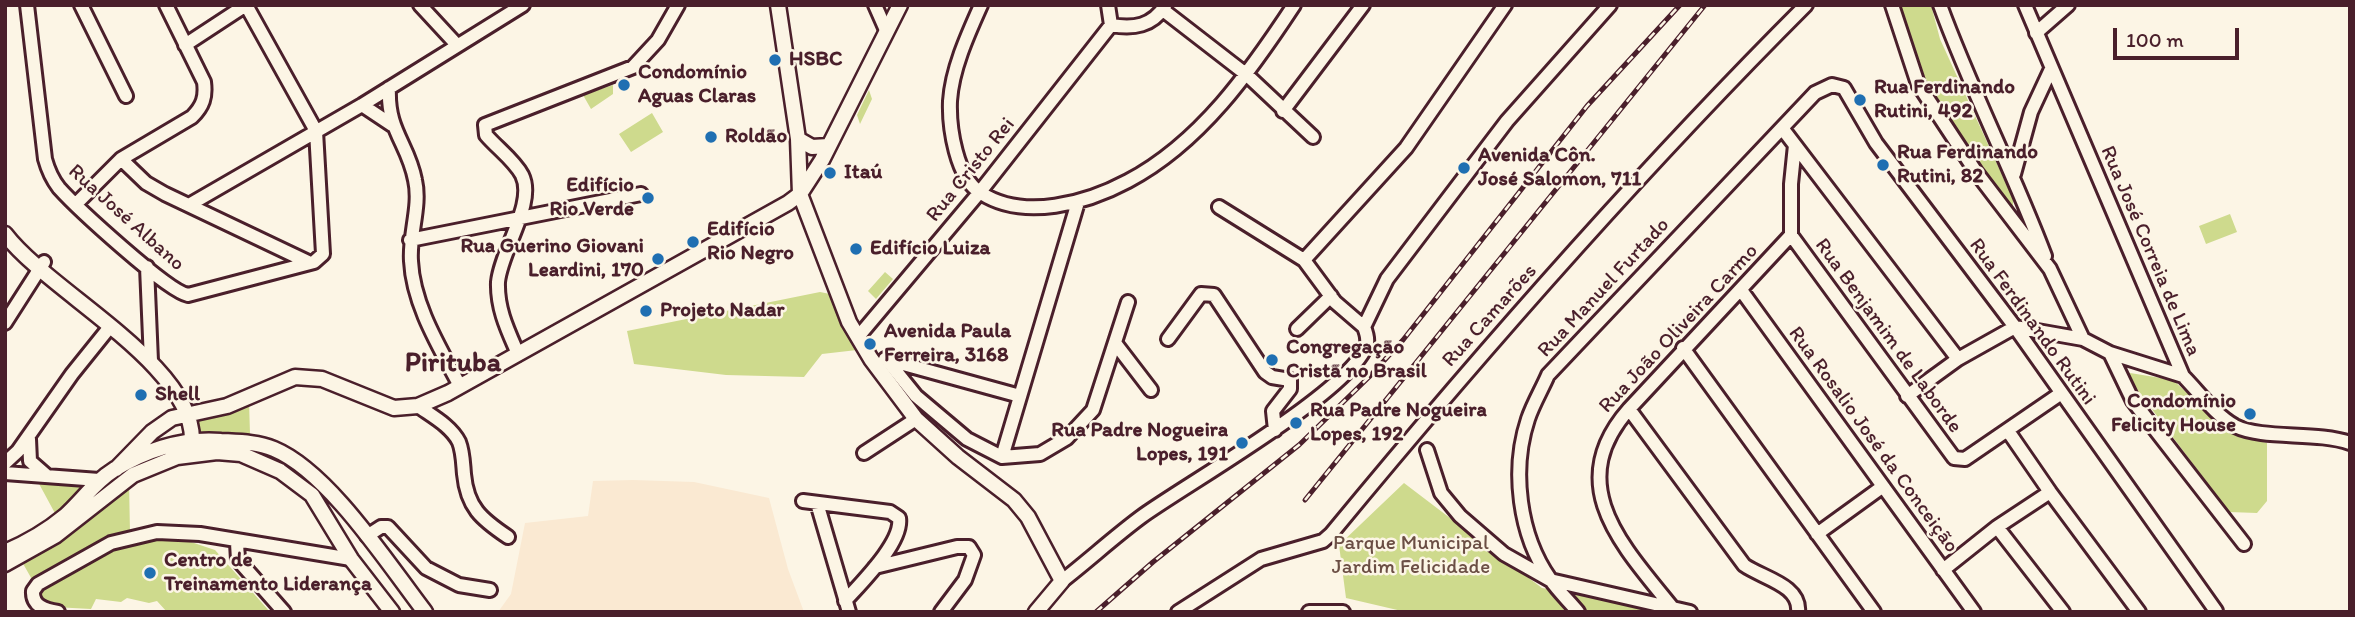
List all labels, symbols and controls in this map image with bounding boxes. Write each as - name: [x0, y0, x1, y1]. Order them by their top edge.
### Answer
- scale bar: [2117, 14, 2243, 58]
- text: 100 m: [2126, 27, 2184, 52]
- place label: HSBC: [789, 47, 843, 73]
- marker: HSBC: [767, 52, 783, 68]
- place label: Condomínio Aguas Claras: [638, 60, 756, 110]
- place label: Rua Ferdinando Rutini, 492: [1874, 75, 2015, 125]
- marker: Condomínio Aguas Claras: [616, 77, 632, 93]
- marker: Rua Ferdinando Rutini, 492: [1852, 92, 1868, 108]
- street label: Rua Cristo Rei: [921, 113, 1021, 227]
- place label: Roldão: [725, 124, 787, 150]
- marker: Roldão: [703, 129, 719, 145]
- place label: Rua Ferdinando Rutini, 82: [1897, 140, 2038, 190]
- street label: Rua José Correia de Lima: [2094, 142, 2206, 360]
- place label: Avenida Côn. José Salomon, 711: [1478, 143, 1641, 193]
- marker: Rua Ferdinando Rutini, 82: [1875, 157, 1891, 173]
- street label: Rua José Albano: [63, 159, 189, 277]
- place label: Itaú: [844, 160, 882, 186]
- marker: Avenida Côn. José Salomon, 711: [1456, 160, 1472, 176]
- marker: Itaú: [822, 165, 838, 181]
- place label: Edifício Rio Verde: [549, 173, 634, 223]
- marker: Edifício Rio Verde: [640, 190, 656, 206]
- street label: Rua Manuel Furtado: [1533, 213, 1675, 363]
- place label: Edifício Rio Negro: [707, 217, 794, 267]
- place label: Rua Guerino Giovani Leardini, 170: [461, 234, 644, 284]
- marker: Edifício Rio Negro: [685, 234, 701, 250]
- street label: Rua Benjamim de Laborde: [1809, 234, 1967, 438]
- street label: Rua Ferdinando Rutini: [1963, 234, 2101, 410]
- place label: Edifício Luiza: [870, 236, 991, 262]
- street label: Rua João Oliveira Carmo: [1594, 239, 1764, 419]
- marker: Edifício Luiza: [848, 241, 864, 257]
- marker: Rua Guerino Giovani Leardini, 170: [650, 251, 666, 267]
- street label: Rua Camarões: [1437, 259, 1543, 373]
- place label: Projeto Nadar: [660, 298, 784, 324]
- marker: Projeto Nadar: [638, 303, 654, 319]
- place label: Avenida Paula Ferreira, 3168: [884, 319, 1011, 369]
- street label: Rua Rosalio José da Conceição: [1782, 322, 1964, 558]
- place label: Congregação Cristã no Brasil: [1286, 335, 1427, 385]
- marker: Avenida Paula Ferreira, 3168: [862, 336, 878, 352]
- district label: Pirituba: [405, 347, 501, 381]
- marker: Congregação Cristã no Brasil: [1264, 352, 1280, 368]
- place label: Shell: [155, 382, 200, 408]
- marker: Shell: [133, 387, 149, 403]
- place label: Condomínio Felicity House: [2111, 389, 2236, 439]
- place label: Rua Padre Nogueira Lopes, 192: [1310, 398, 1487, 448]
- marker: Condomínio Felicity House: [2242, 406, 2258, 422]
- marker: Rua Padre Nogueira Lopes, 192: [1288, 415, 1304, 431]
- place label: Rua Padre Nogueira Lopes, 191: [1051, 418, 1228, 468]
- marker: Rua Padre Nogueira Lopes, 191: [1234, 435, 1250, 451]
- park label: Parque Municipal Jardim Felicidade: [1332, 531, 1490, 581]
- place label: Centro de Treinamento Liderança: [164, 548, 372, 598]
- marker: Centro de Treinamento Liderança: [142, 565, 158, 581]

